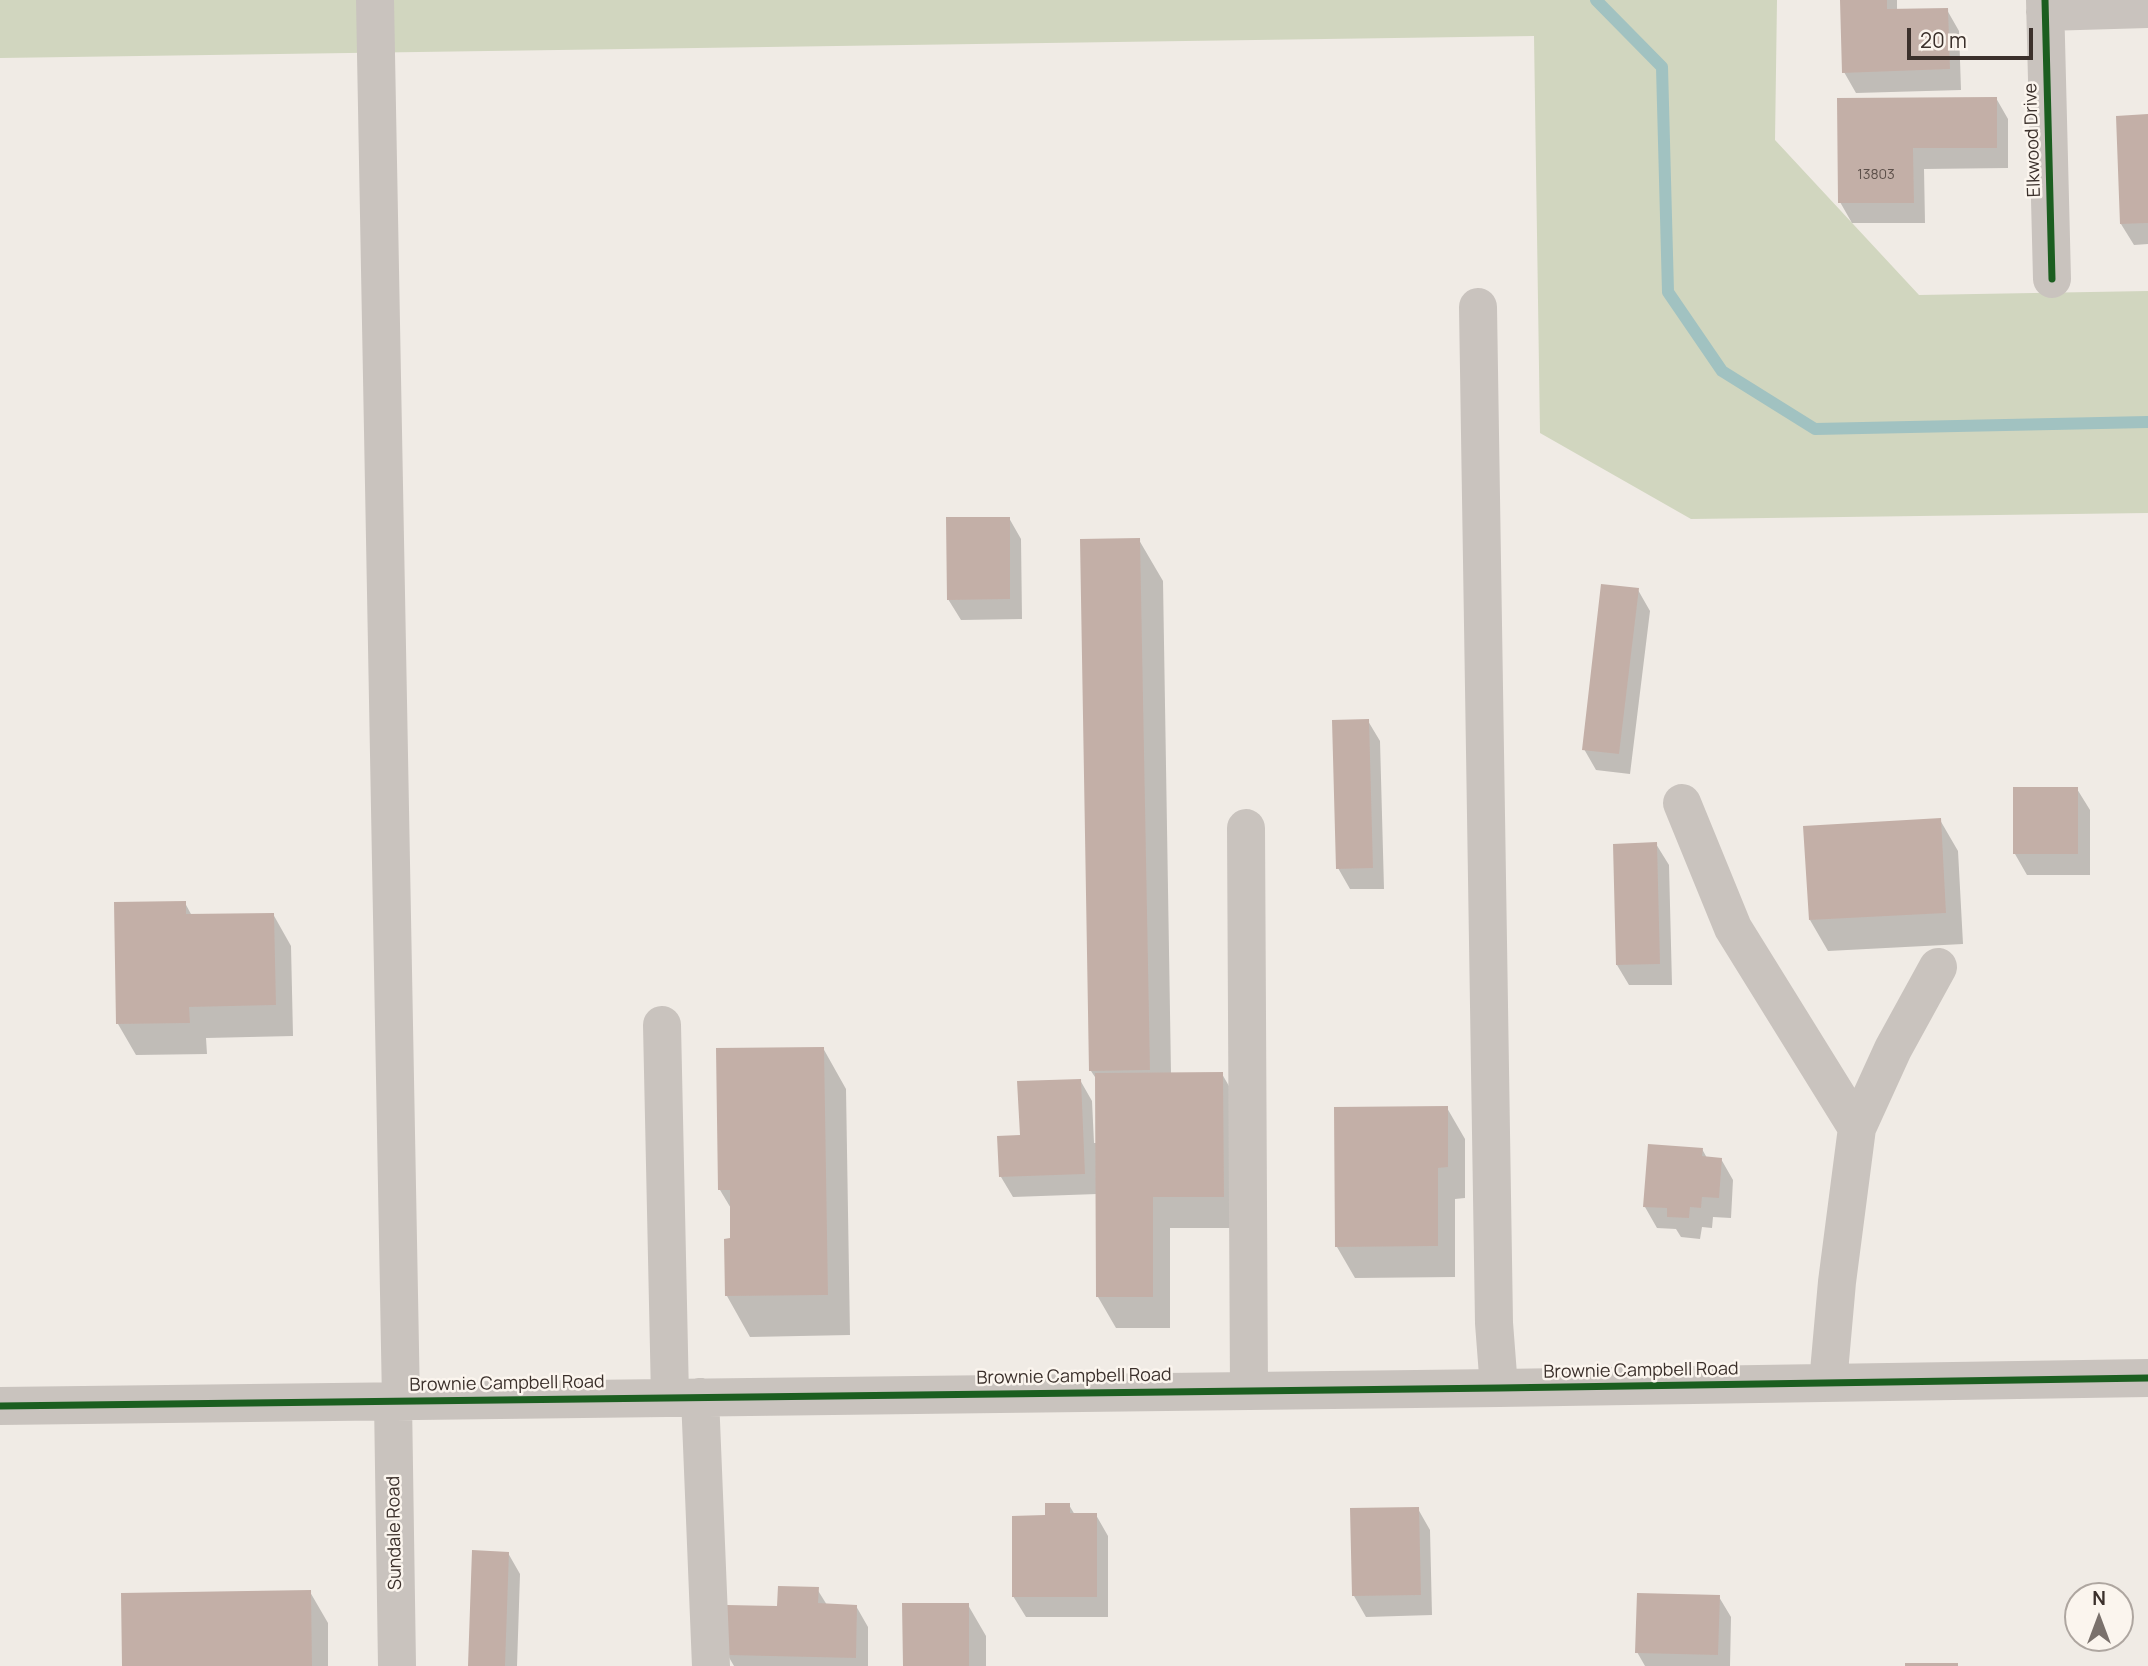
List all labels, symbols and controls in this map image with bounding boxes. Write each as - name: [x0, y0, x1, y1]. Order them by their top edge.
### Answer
- scale bar: [1910, 14, 2036, 58]
- text: 20 m: [1920, 26, 1967, 54]
- street label: Elkwood Drive: [2020, 82, 2046, 198]
- house number: 13803: [1857, 167, 1895, 183]
- street label: Brownie Campbell Road: [1543, 1358, 1739, 1384]
- street label: Brownie Campbell Road: [976, 1364, 1172, 1390]
- street label: Brownie Campbell Road: [409, 1371, 605, 1397]
- street label: Sundale Road: [383, 1476, 407, 1590]
- north arrow: [2064, 1582, 2134, 1652]
- text: N: [2092, 1585, 2106, 1611]

